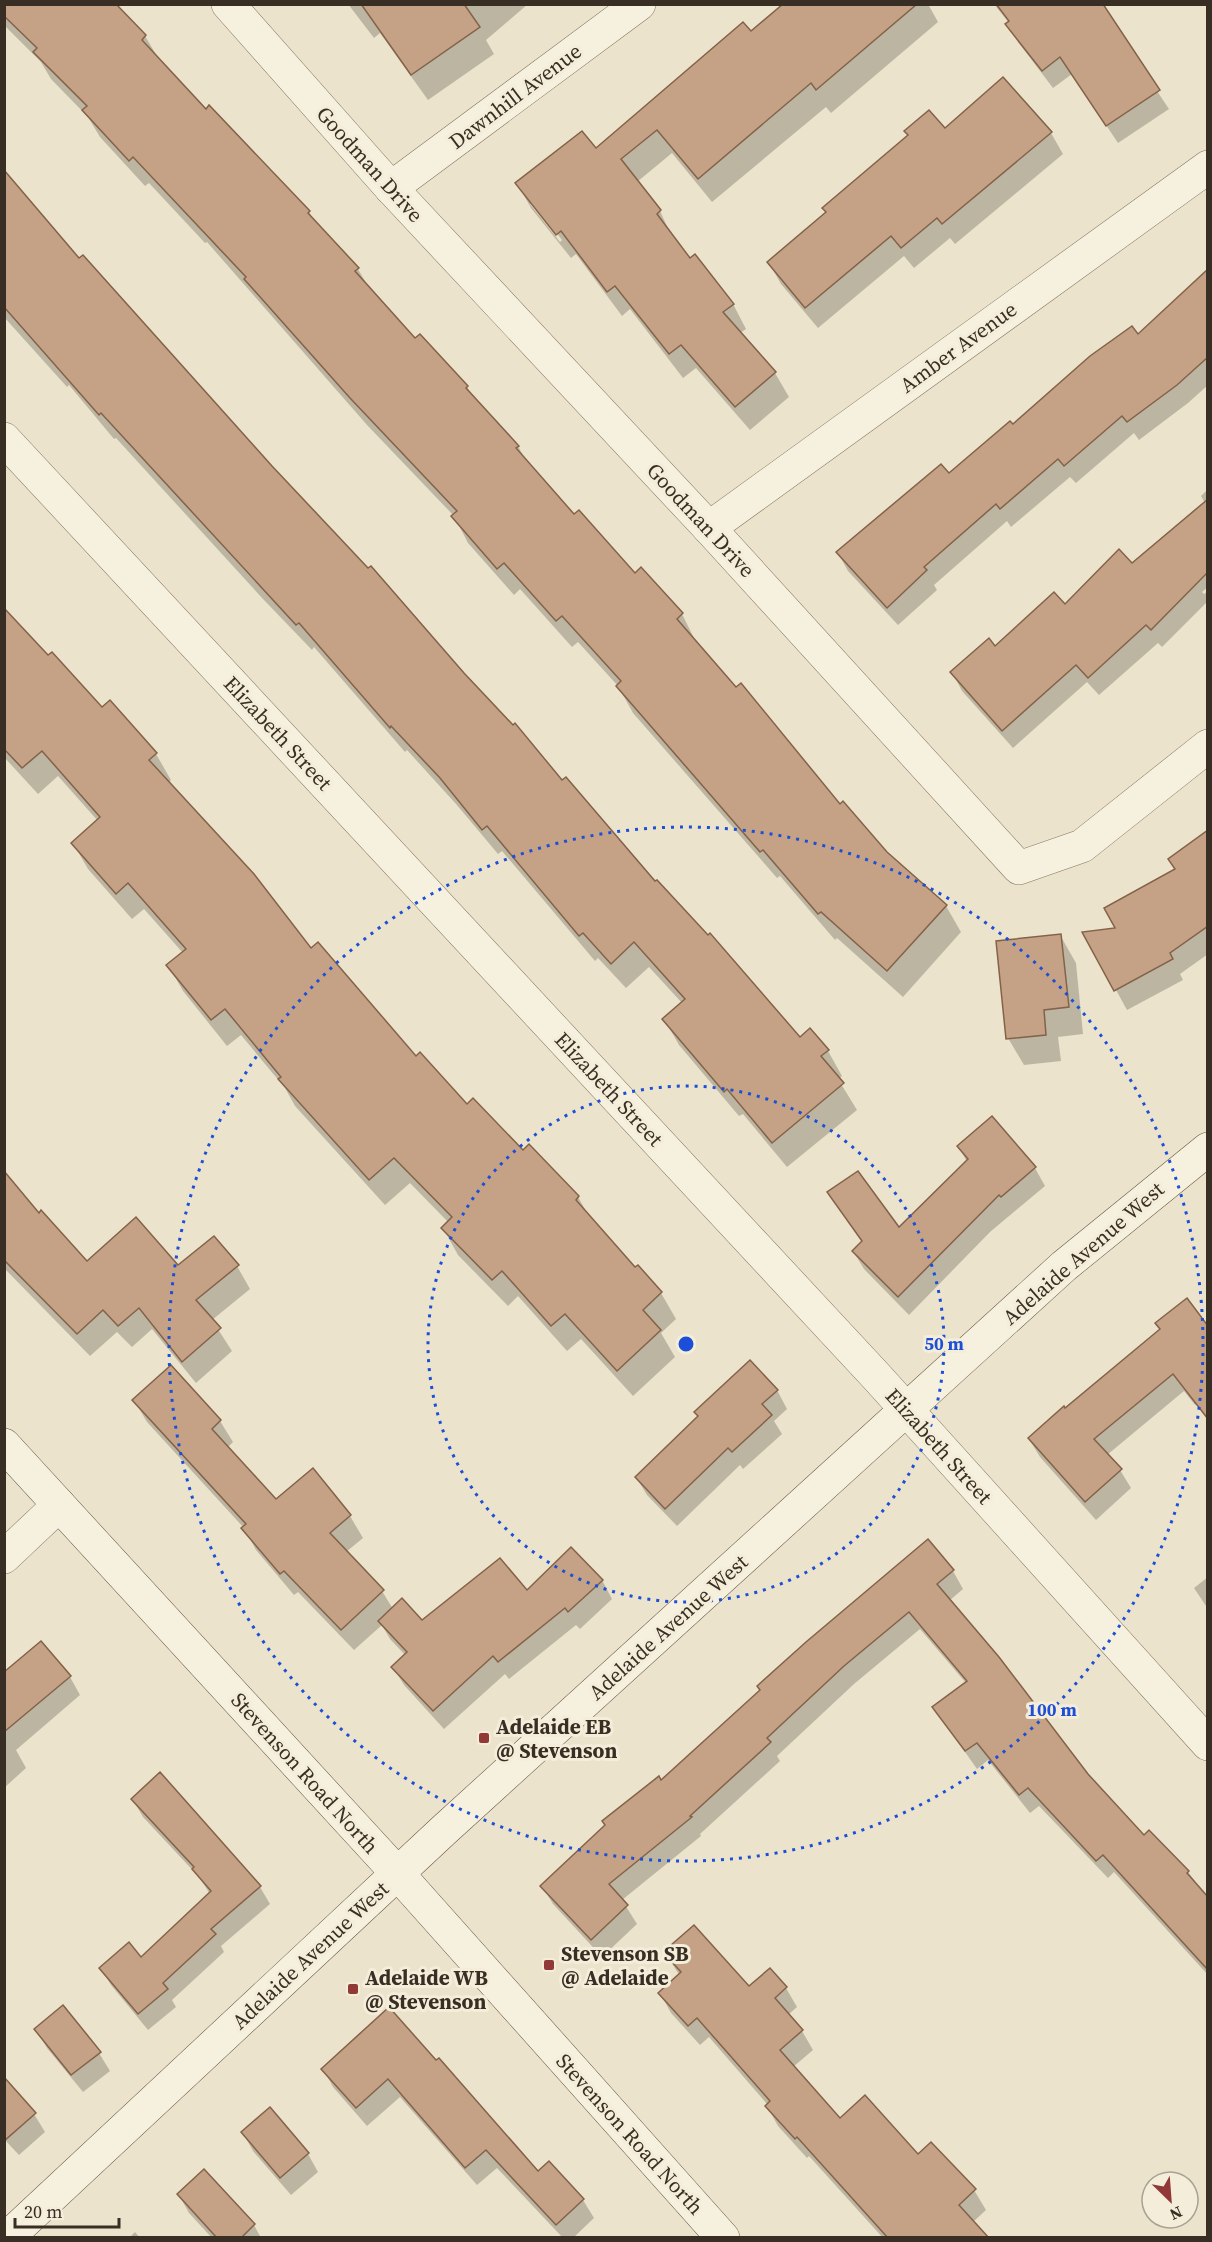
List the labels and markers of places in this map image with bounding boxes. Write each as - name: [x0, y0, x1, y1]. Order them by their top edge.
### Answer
- centre of rings: [676, 1334, 696, 1354]
- place label: Adelaide EB @ Stevenson: [496, 1712, 617, 1765]
- marker: Adelaide EB @ Stevenson: [477, 1731, 491, 1745]
- place label: Stevenson SB @ Adelaide: [561, 1939, 689, 1992]
- marker: Stevenson SB @ Adelaide: [542, 1958, 556, 1972]
- place label: Adelaide WB @ Stevenson: [365, 1963, 488, 2016]
- marker: Adelaide WB @ Stevenson: [346, 1982, 360, 1996]

